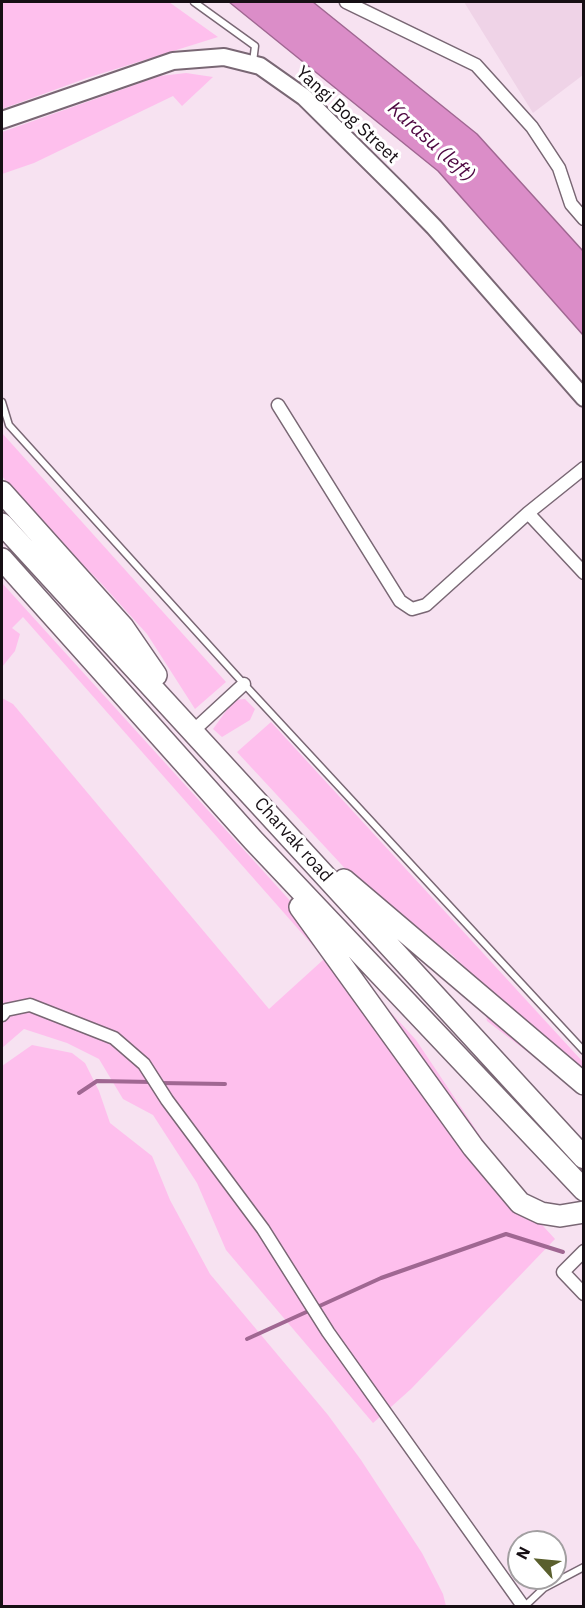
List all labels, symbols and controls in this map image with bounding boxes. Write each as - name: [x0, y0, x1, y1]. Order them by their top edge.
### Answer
- street label: Yangi Bog Street: [291, 62, 403, 168]
- water label: Karasu (left): [383, 97, 479, 187]
- street label: Charvak road: [249, 793, 337, 887]
- north arrow: [507, 1530, 567, 1590]
- text: N: [511, 1543, 534, 1562]

